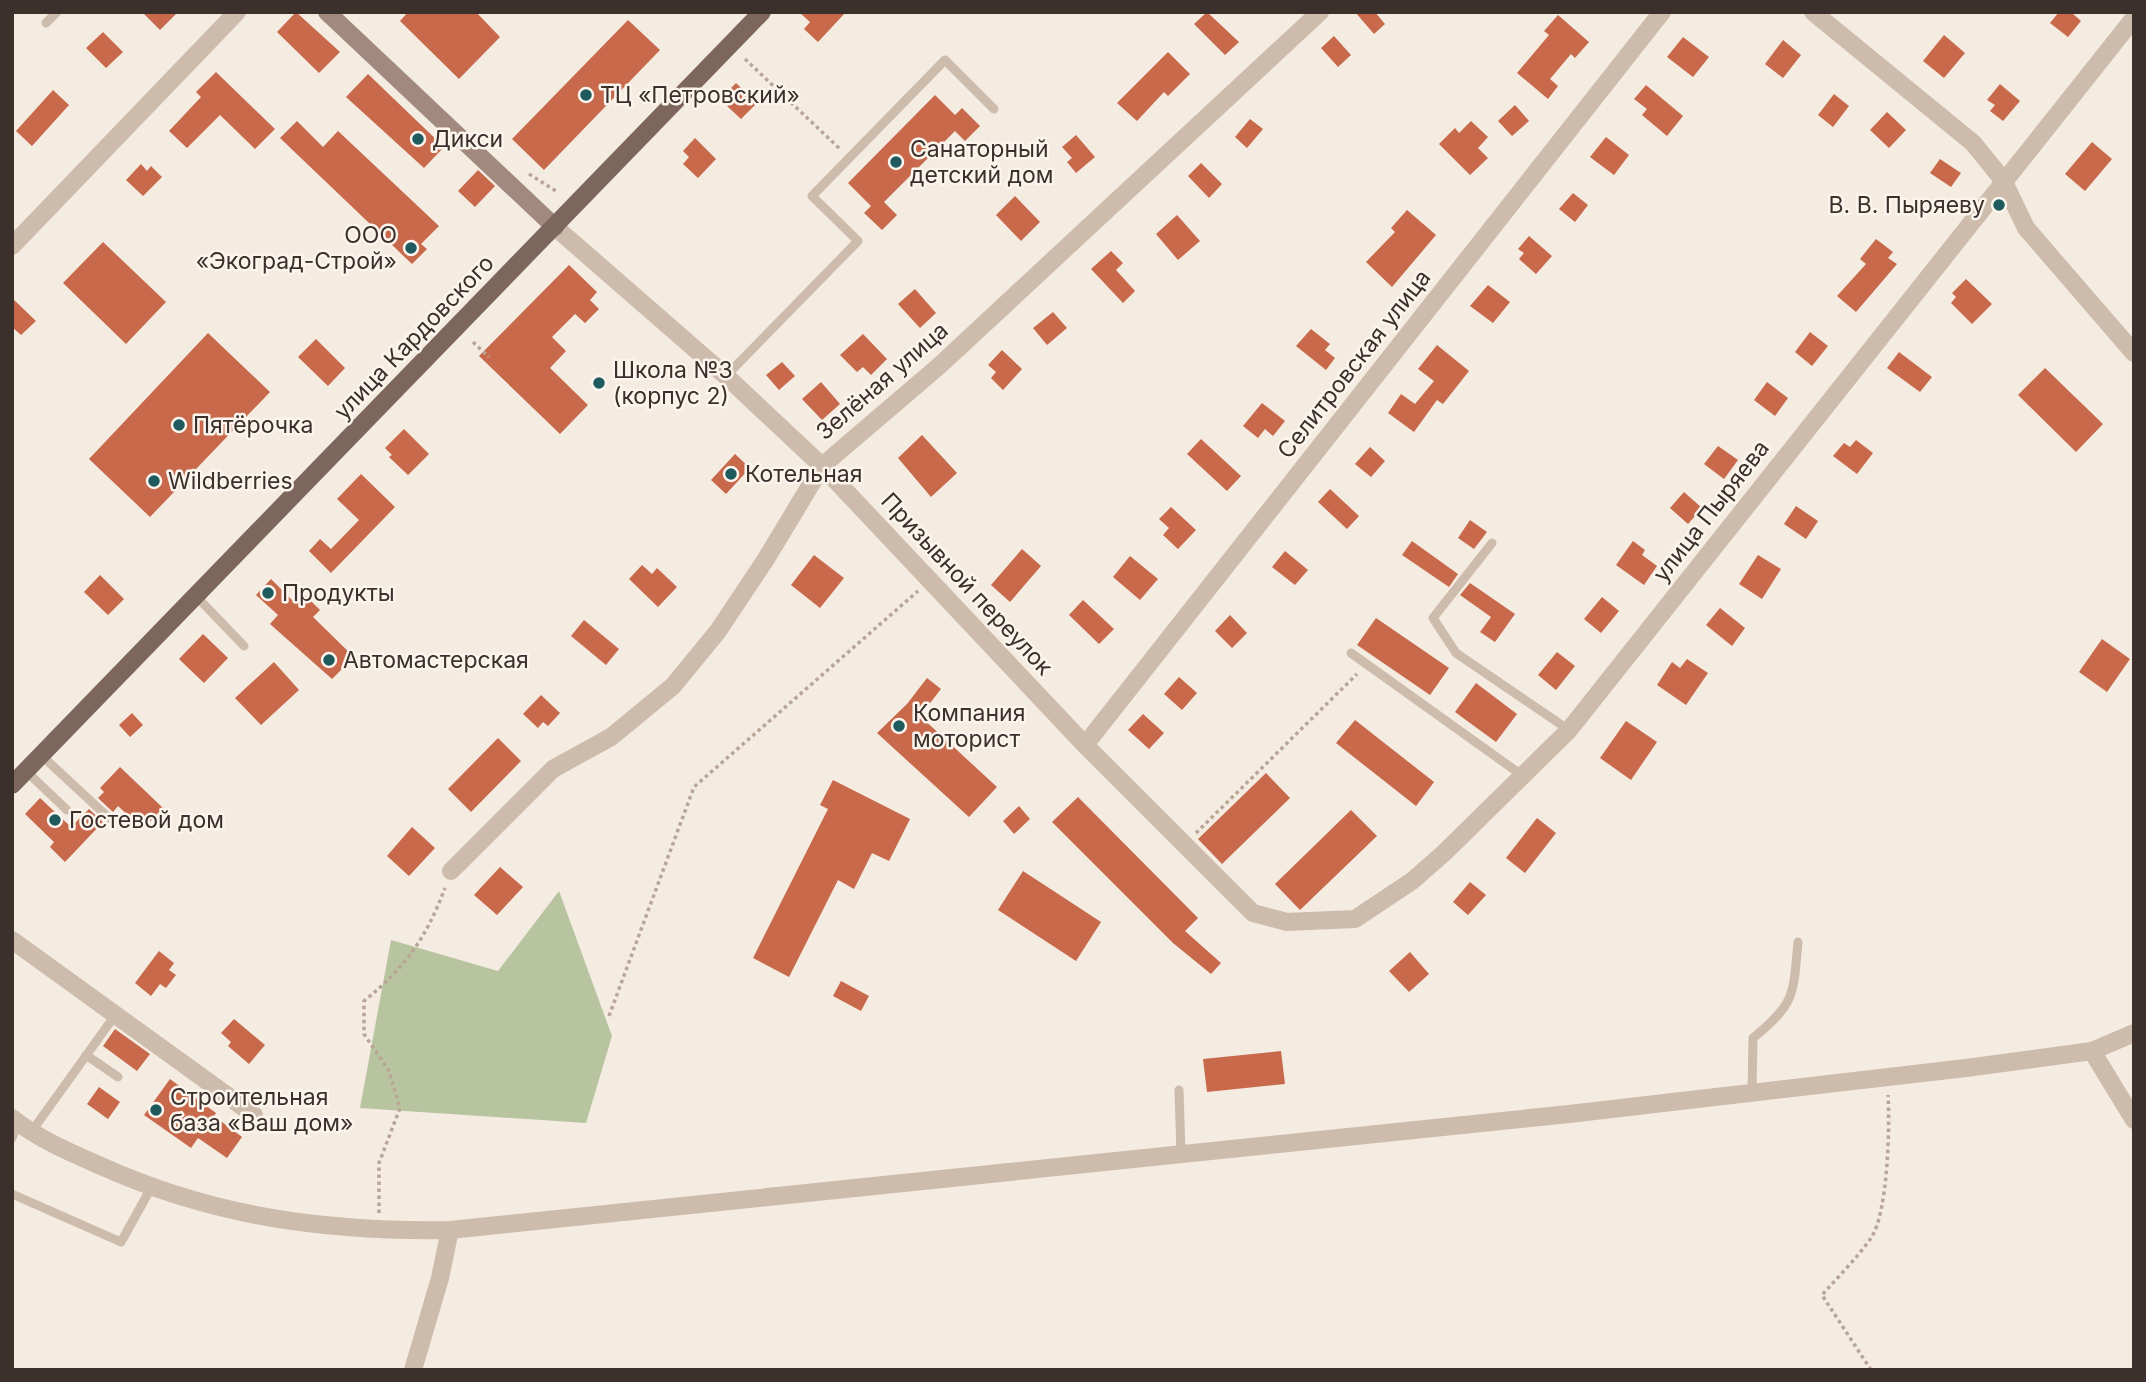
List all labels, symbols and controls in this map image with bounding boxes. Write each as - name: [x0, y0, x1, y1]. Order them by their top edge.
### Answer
- place label: ТЦ «Петровский»: [600, 81, 800, 109]
- marker: ТЦ «Петровский»: [578, 87, 594, 103]
- place label: Дикси: [432, 125, 503, 153]
- marker: Дикси: [410, 131, 426, 147]
- place label: Санаторный детский дом: [910, 135, 1053, 189]
- marker: Санаторный детский дом: [888, 154, 904, 170]
- place label: В. В. Пыряеву: [1829, 191, 1985, 219]
- marker: В. В. Пыряеву: [1991, 197, 2007, 213]
- place label: ООО «Экоград-Строй»: [196, 221, 397, 275]
- marker: ООО «Экоград-Строй»: [403, 240, 419, 256]
- street label: улица Кардовского: [328, 249, 500, 425]
- street label: Селитровская улица: [1272, 264, 1436, 464]
- street label: Зелёная улица: [810, 316, 954, 446]
- place label: Школа №3 (корпус 2): [613, 356, 733, 410]
- marker: Школа №3 (корпус 2): [591, 375, 607, 391]
- place label: Пятёрочка: [193, 411, 313, 439]
- marker: Пятёрочка: [171, 417, 187, 433]
- street label: улица Пыряева: [1647, 435, 1775, 587]
- place label: Котельная: [745, 460, 862, 488]
- marker: Котельная: [723, 466, 739, 482]
- place label: Wildberries: [168, 467, 293, 495]
- marker: Wildberries: [146, 473, 162, 489]
- street label: Призывной переулок: [875, 487, 1059, 681]
- place label: Продукты: [282, 579, 395, 607]
- marker: Продукты: [260, 585, 276, 601]
- place label: Автомастерская: [343, 646, 529, 674]
- marker: Автомастерская: [321, 652, 337, 668]
- place label: Компания моторист: [913, 699, 1025, 753]
- marker: Компания моторист: [891, 718, 907, 734]
- place label: Гостевой дом: [69, 806, 224, 834]
- marker: Гостевой дом: [47, 812, 63, 828]
- place label: Строительная база «Ваш дом»: [170, 1083, 353, 1137]
- marker: Строительная база «Ваш дом»: [148, 1102, 164, 1118]

